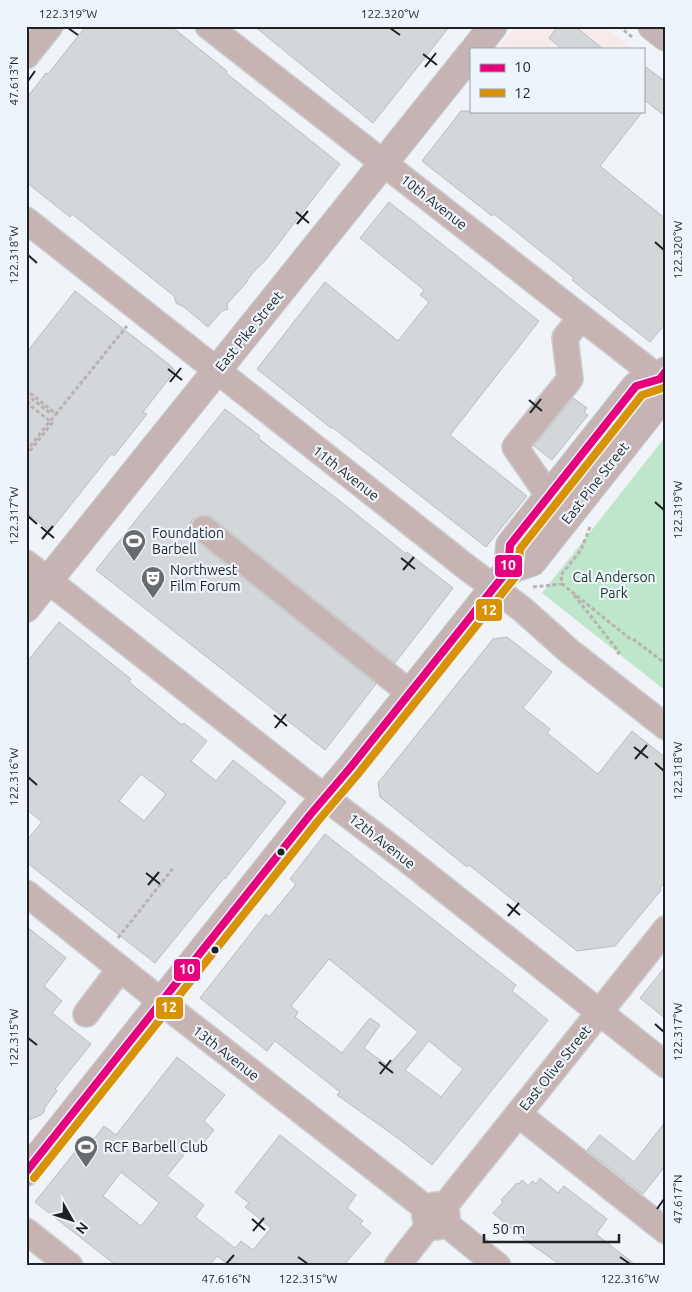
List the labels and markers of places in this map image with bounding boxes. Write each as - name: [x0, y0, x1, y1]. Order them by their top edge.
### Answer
- place label: Foundation Barbell: [152, 525, 224, 557]
- sports icon: Foundation Barbell: [121, 528, 147, 562]
- place label: Northwest Film Forum: [170, 562, 241, 594]
- theatre icon: Northwest Film Forum: [140, 565, 166, 599]
- unlabelled marker: [276, 847, 286, 857]
- unlabelled marker: [210, 945, 220, 955]
- sports icon: RCF Barbell Club: [73, 1134, 99, 1168]
- place label: RCF Barbell Club: [104, 1139, 208, 1155]

